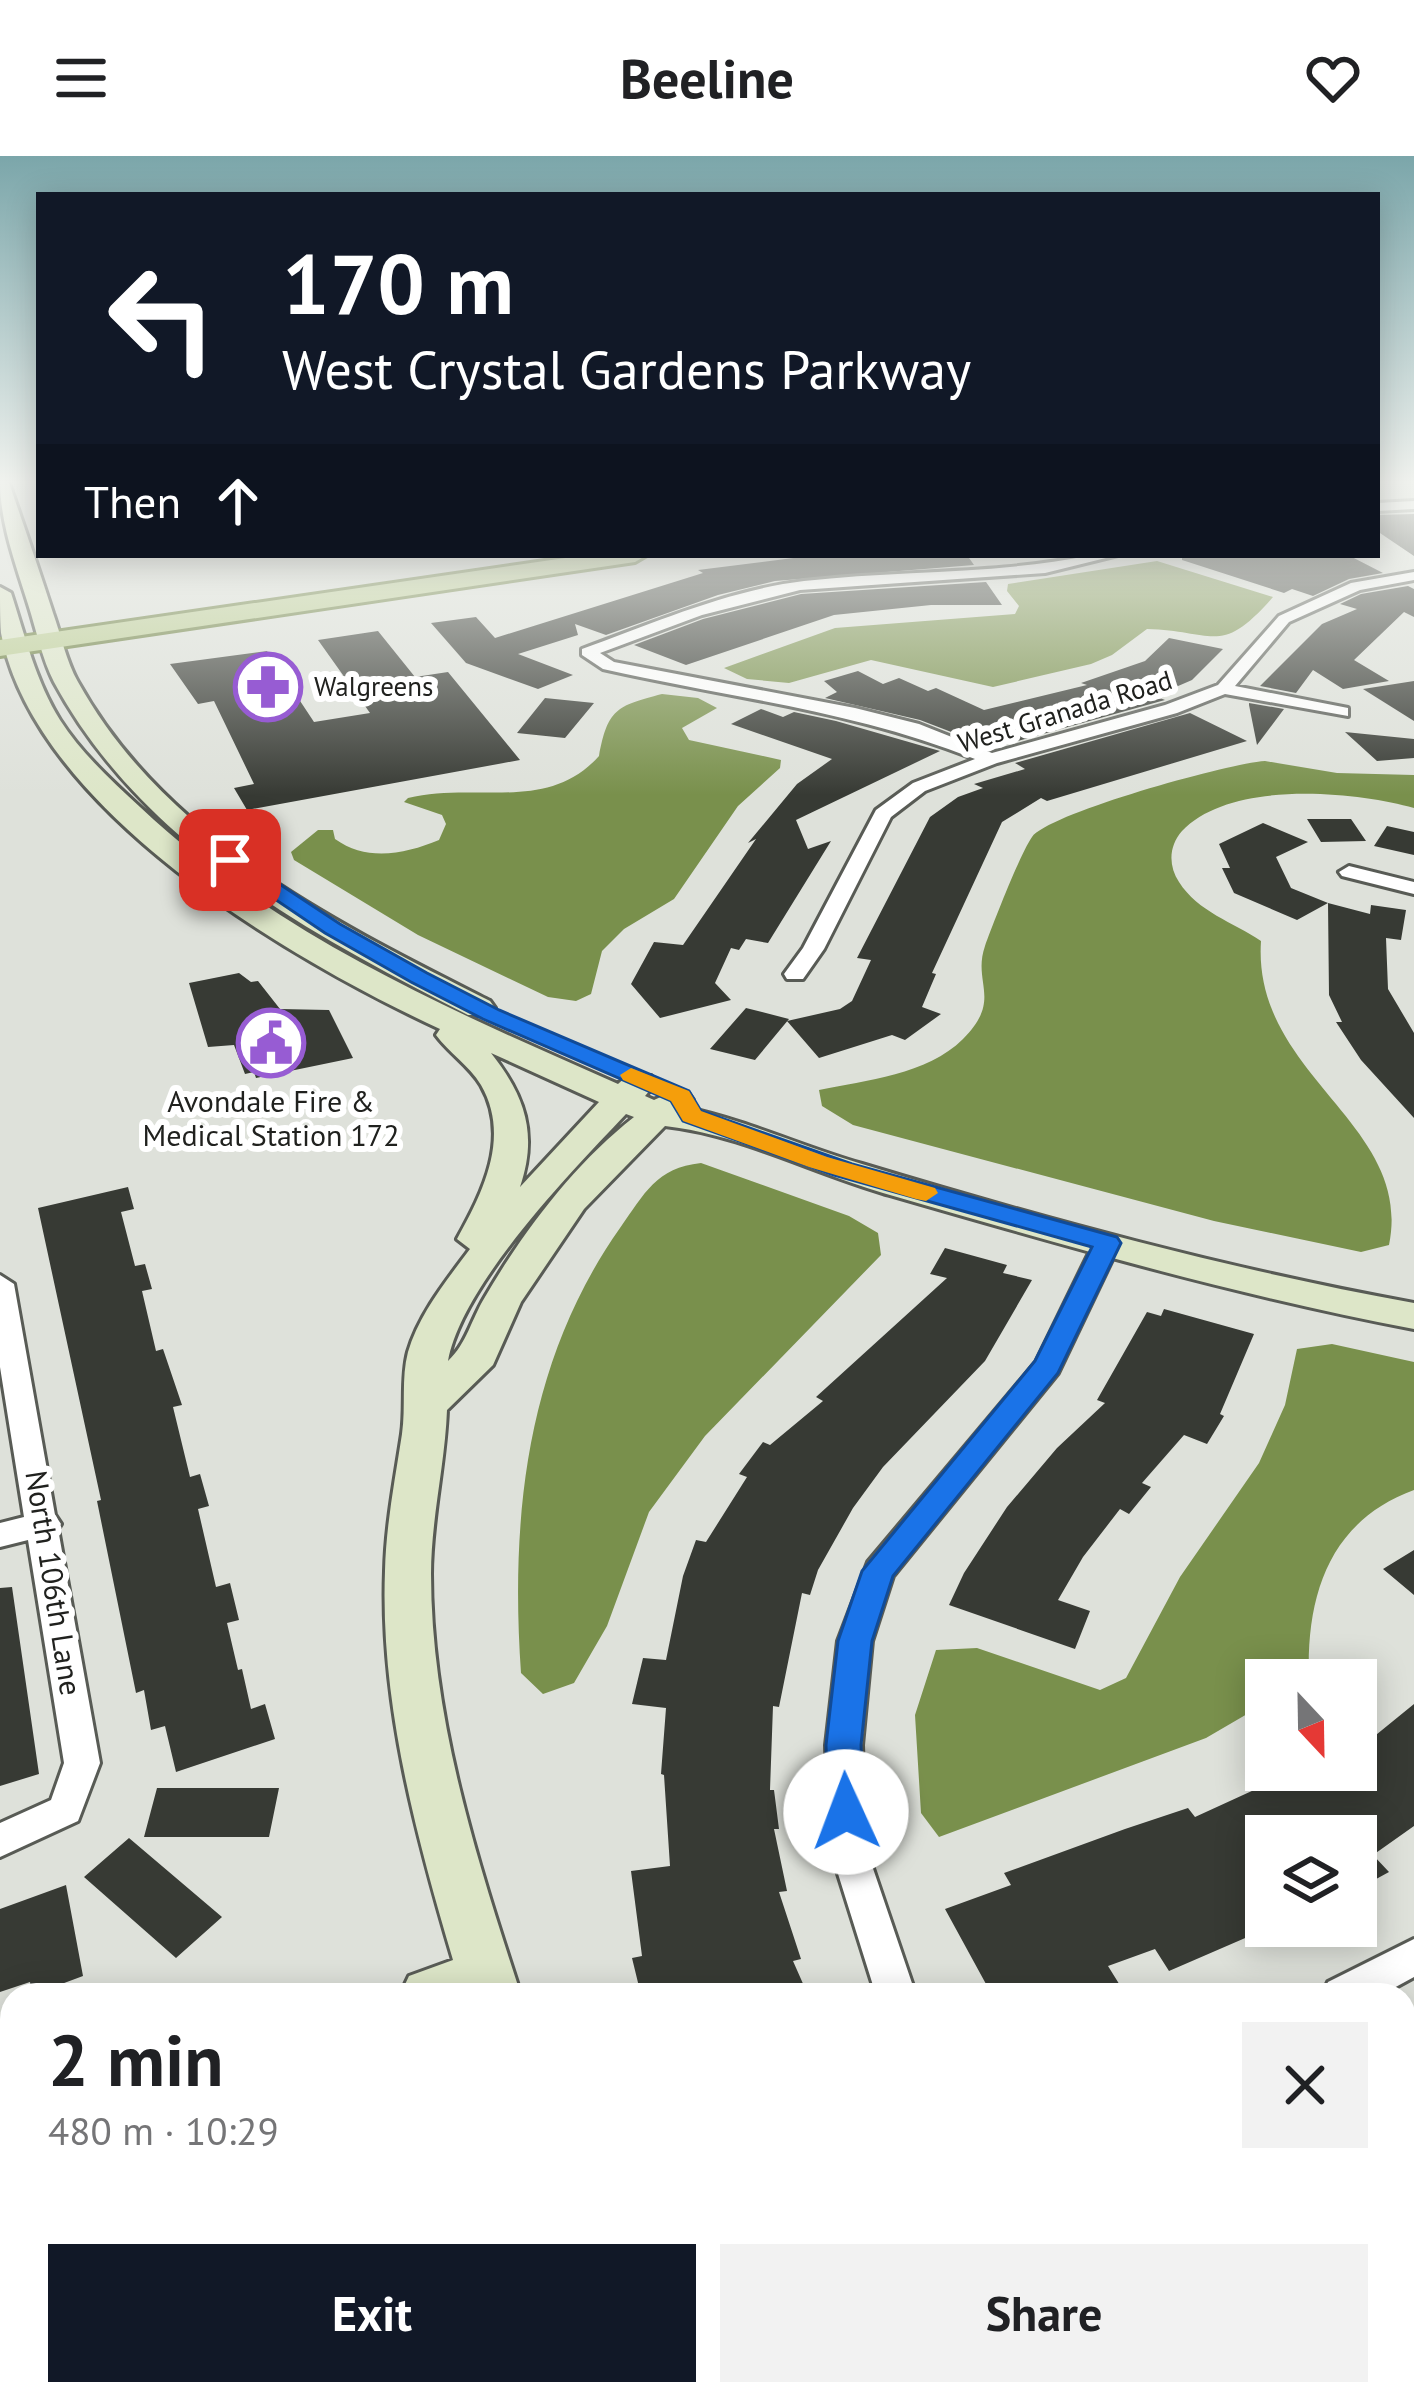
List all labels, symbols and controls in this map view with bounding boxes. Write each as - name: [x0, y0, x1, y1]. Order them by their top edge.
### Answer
- text: Beeline: [620, 43, 794, 113]
- icon: menu: [48, 45, 114, 111]
- icon: heart: [1300, 45, 1366, 111]
- text: 170 m: [282, 228, 514, 337]
- icon: left: [84, 240, 240, 396]
- text: West Crystal Gardens Parkway: [282, 334, 971, 404]
- icon: ahead: [205, 468, 271, 534]
- text: Then: [84, 472, 181, 530]
- pharmacy icon: Walgreens: [233, 652, 303, 722]
- street label: West Granada Road: [953, 662, 1176, 760]
- place label: Walgreens: [314, 669, 433, 703]
- pin: [179, 809, 281, 911]
- icon: arrive: [197, 827, 263, 893]
- public building icon: Avondale Fire & Medical Station 172: [236, 1008, 306, 1078]
- place label: Avondale Fire & Medical Station 172: [142, 1081, 400, 1154]
- street label: North 106th Lane: [17, 1468, 92, 1698]
- north arrow: [1245, 1659, 1377, 1791]
- map controls: [1245, 1659, 1377, 1947]
- position arrow: [783, 1749, 909, 1875]
- button: layers: [1245, 1815, 1377, 1947]
- text: 2 min: [48, 2013, 224, 2106]
- button: close: [1242, 2022, 1368, 2148]
- text: 480 m · 10:29: [48, 2105, 279, 2156]
- button: Exit: [48, 2244, 696, 2382]
- button: Share: [720, 2244, 1368, 2382]

